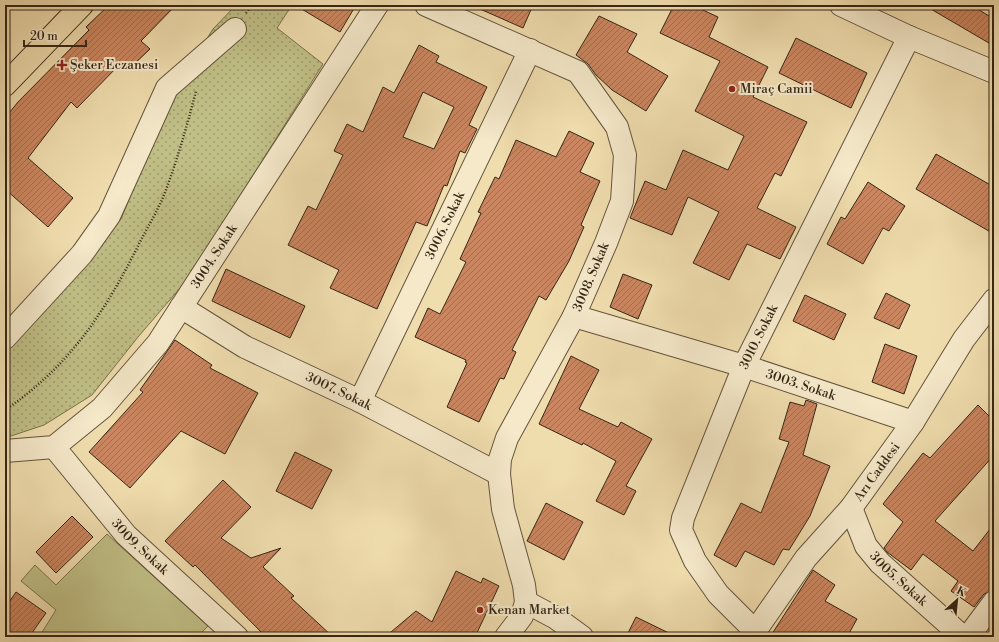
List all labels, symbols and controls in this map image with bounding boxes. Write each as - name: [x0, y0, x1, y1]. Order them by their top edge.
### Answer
- scale bar: [24, 22, 86, 48]
- text: 20 m: [30, 29, 58, 44]
- place label: Şeker Eczanesi: [70, 57, 158, 73]
- marker: Şeker Eczanesi: [57, 60, 67, 70]
- place label: Miraç Camii: [740, 81, 813, 97]
- marker: Miraç Camii: [727, 84, 737, 94]
- street label: 3006. Sokak: [422, 188, 469, 262]
- street label: 3004. Sokak: [188, 220, 241, 291]
- street label: 3008. Sokak: [569, 239, 613, 314]
- street label: 3010. Sokak: [736, 301, 782, 372]
- street label: 3003. Sokak: [764, 366, 839, 404]
- street label: 3007. Sokak: [303, 369, 376, 414]
- street label: Arı Caddesi: [850, 440, 903, 505]
- street label: 3009. Sokak: [108, 516, 173, 579]
- street label: 3005. Sokak: [866, 549, 931, 610]
- north arrow: [937, 580, 977, 620]
- text: K: [954, 584, 969, 601]
- place label: Kenan Market: [488, 602, 571, 618]
- marker: Kenan Market: [475, 605, 485, 615]

